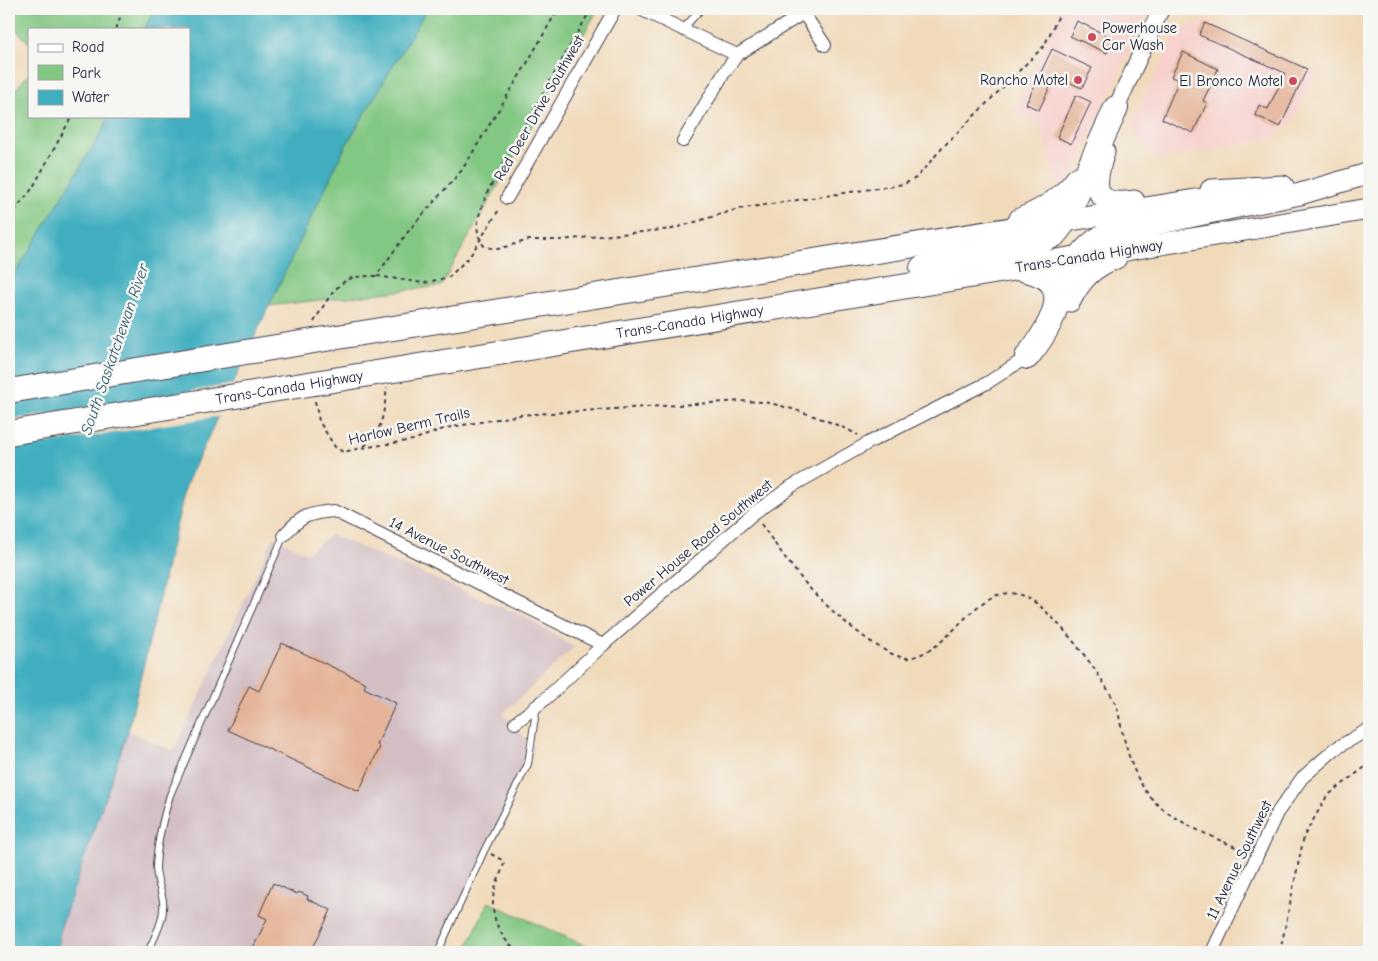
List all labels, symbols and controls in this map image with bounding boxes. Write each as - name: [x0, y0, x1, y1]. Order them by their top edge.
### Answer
- place label: Powerhouse Car Wash: [1102, 19, 1178, 54]
- legend: [28, 28, 190, 118]
- street label: Red Deer Drive Southwest: [490, 31, 588, 184]
- marker: Powerhouse Car Wash: [1086, 31, 1098, 43]
- text: Road: [72, 38, 104, 56]
- text: Park: [72, 64, 101, 82]
- place label: Rancho Motel: [980, 71, 1068, 89]
- place label: El Bronco Motel: [1179, 72, 1283, 90]
- marker: Rancho Motel: [1072, 74, 1084, 86]
- marker: El Bronco Motel: [1287, 75, 1299, 87]
- text: Water: [72, 88, 109, 106]
- street label: Trans-Canada Highway: [1014, 235, 1164, 277]
- water label: South Saskatchewan River: [77, 261, 153, 437]
- street label: Trans-Canada Highway: [615, 301, 765, 343]
- street label: Trans-Canada Highway: [214, 366, 365, 408]
- street label: Harlow Berm Trails: [347, 403, 471, 449]
- street label: Power House Road Southwest: [620, 475, 776, 610]
- street label: 14 Avenue Southwest: [386, 513, 512, 589]
- street label: 11 Avenue Southwest: [1202, 797, 1276, 923]

